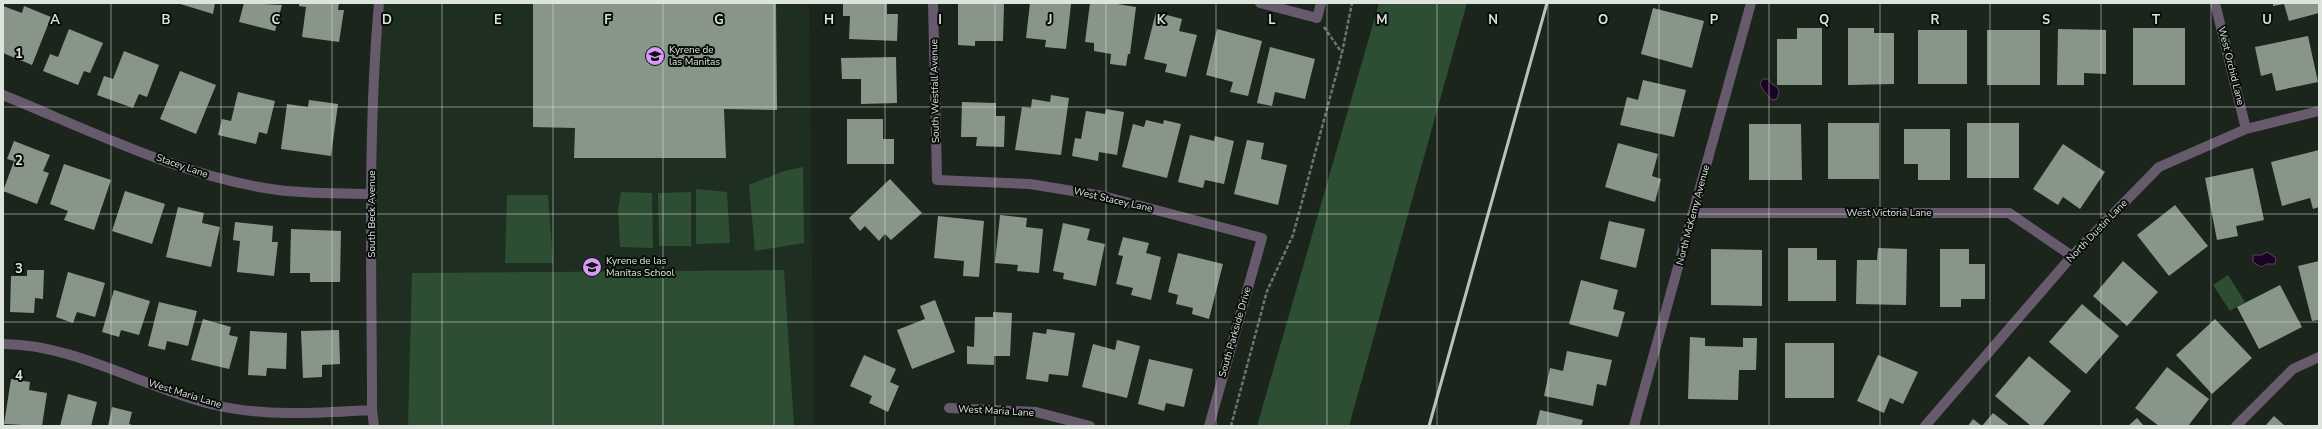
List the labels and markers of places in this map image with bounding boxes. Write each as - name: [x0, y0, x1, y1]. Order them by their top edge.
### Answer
- place label: Kyrene de las Manitas: [669, 43, 720, 69]
- school or university icon: Kyrene de las Manitas: [644, 45, 666, 67]
- place label: Kyrene de las Manitas School: [606, 254, 675, 280]
- school or university icon: Kyrene de las Manitas School: [581, 256, 603, 278]

